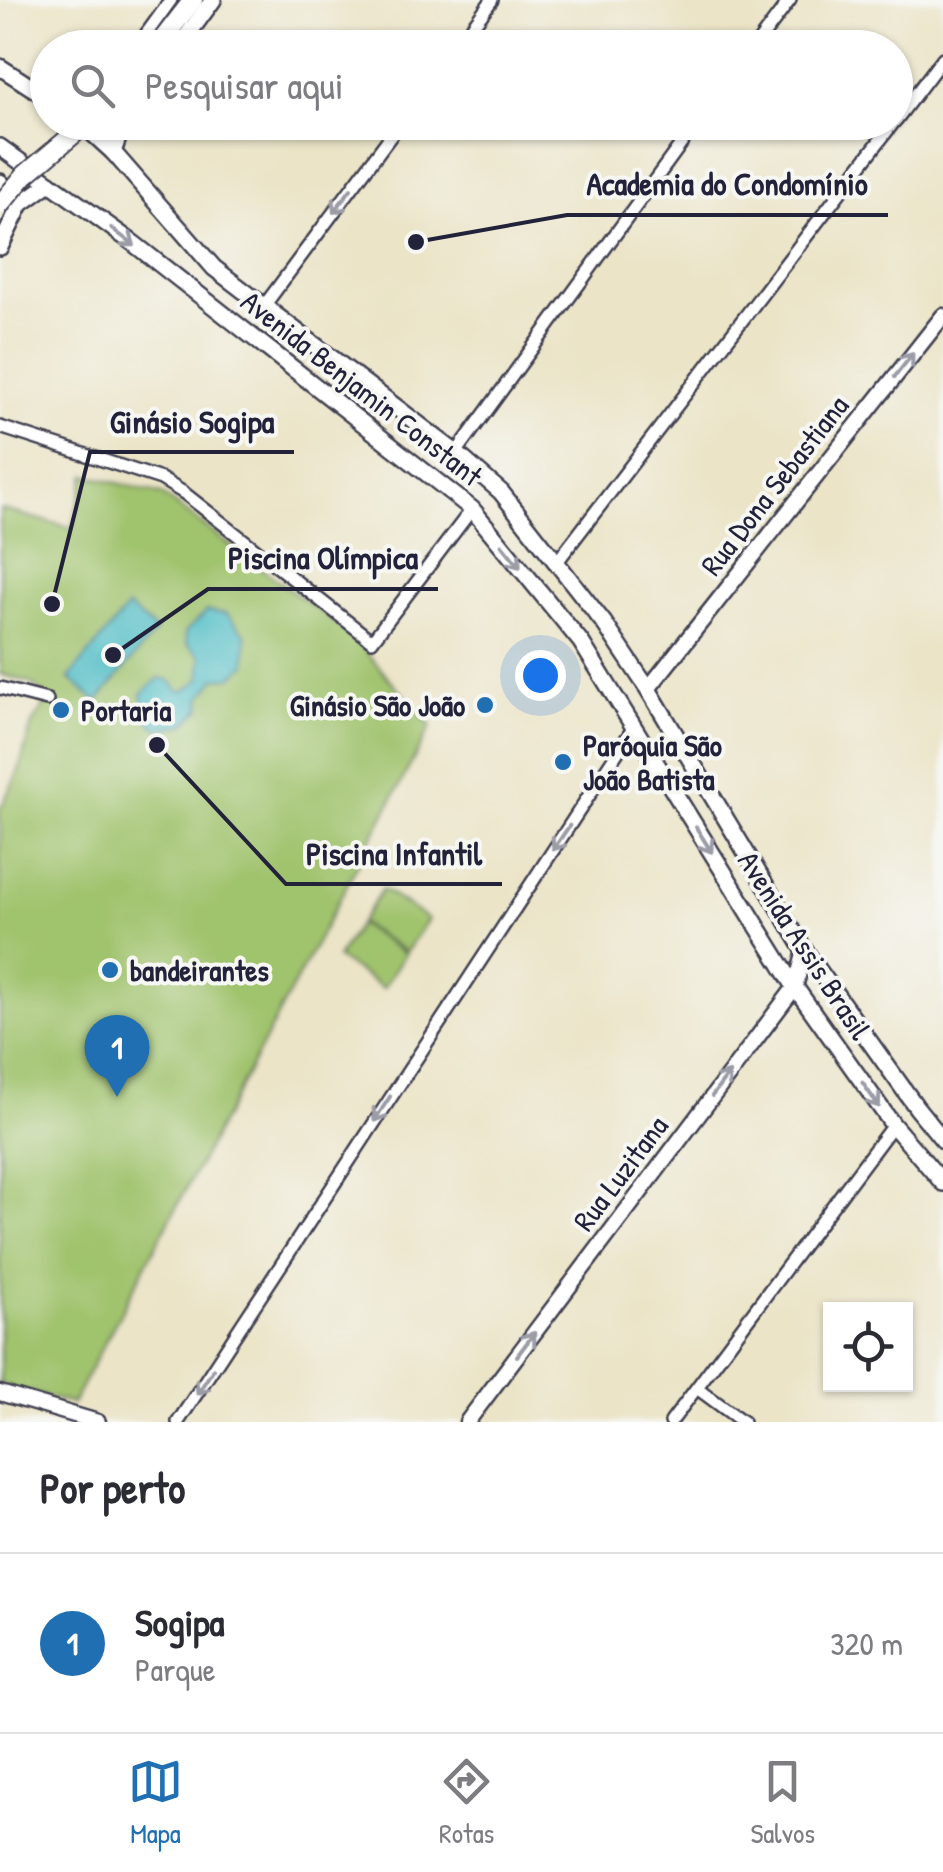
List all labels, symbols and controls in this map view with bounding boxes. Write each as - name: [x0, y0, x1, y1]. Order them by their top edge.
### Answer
- search box: [30, 30, 913, 140]
- icon: search: [65, 58, 120, 113]
- text: Pesquisar aqui: [145, 59, 343, 111]
- callout: Academia do Condomínio: [567, 153, 888, 215]
- text: Academia do Condomínio: [586, 162, 868, 205]
- one-way arrow: [332, 187, 353, 214]
- one-way arrow: [109, 226, 136, 247]
- street label: Avenida Benjamin Constant: [233, 281, 491, 495]
- one-way arrow: [893, 353, 915, 379]
- street label: Rua Dona Sebastiana: [691, 386, 857, 583]
- callout: Ginásio Sogipa: [90, 390, 294, 452]
- text: Ginásio Sogipa: [110, 400, 275, 444]
- callout: Piscina Olímpica: [208, 527, 438, 589]
- text: Piscina Olímpica: [228, 536, 418, 580]
- one-way arrow: [500, 542, 522, 568]
- your location: [515, 650, 566, 701]
- place label: Ginásio São João: [290, 685, 465, 725]
- place label: Portaria: [81, 690, 171, 730]
- marker: Ginásio São João: [474, 694, 496, 716]
- marker: Portaria: [50, 699, 72, 721]
- place label: Paróquia São João Batista: [583, 725, 722, 799]
- marker: Paróquia São João Batista: [552, 751, 574, 773]
- callout: Piscina Infantil: [286, 822, 502, 884]
- one-way arrow: [550, 823, 571, 851]
- one-way arrow: [694, 825, 714, 854]
- text: Piscina Infantil: [306, 832, 483, 875]
- street label: Avenida Assis Brasil: [729, 843, 881, 1047]
- place label: bandeirantes: [130, 950, 269, 990]
- marker: bandeirantes: [99, 959, 121, 981]
- pin: 1: [84, 1014, 150, 1097]
- one-way arrow: [711, 1071, 732, 1098]
- one-way arrow: [860, 1081, 881, 1108]
- one-way arrow: [371, 1094, 392, 1123]
- street label: Rua Luzitana: [564, 1107, 677, 1239]
- map controls: [823, 1302, 913, 1392]
- button: locate: [823, 1302, 913, 1392]
- one-way arrow: [515, 1331, 536, 1358]
- one-way arrow: [194, 1367, 215, 1395]
- text: Por perto: [40, 1459, 185, 1516]
- text: Sogipa: [135, 1596, 224, 1648]
- text: 1: [67, 1622, 78, 1665]
- text: 320 m: [830, 1622, 903, 1665]
- text: Parque: [135, 1648, 216, 1691]
- tab: Mapa: [128, 1754, 183, 1852]
- tab: Rotas: [439, 1754, 494, 1852]
- tab: Salvos: [750, 1754, 815, 1852]

